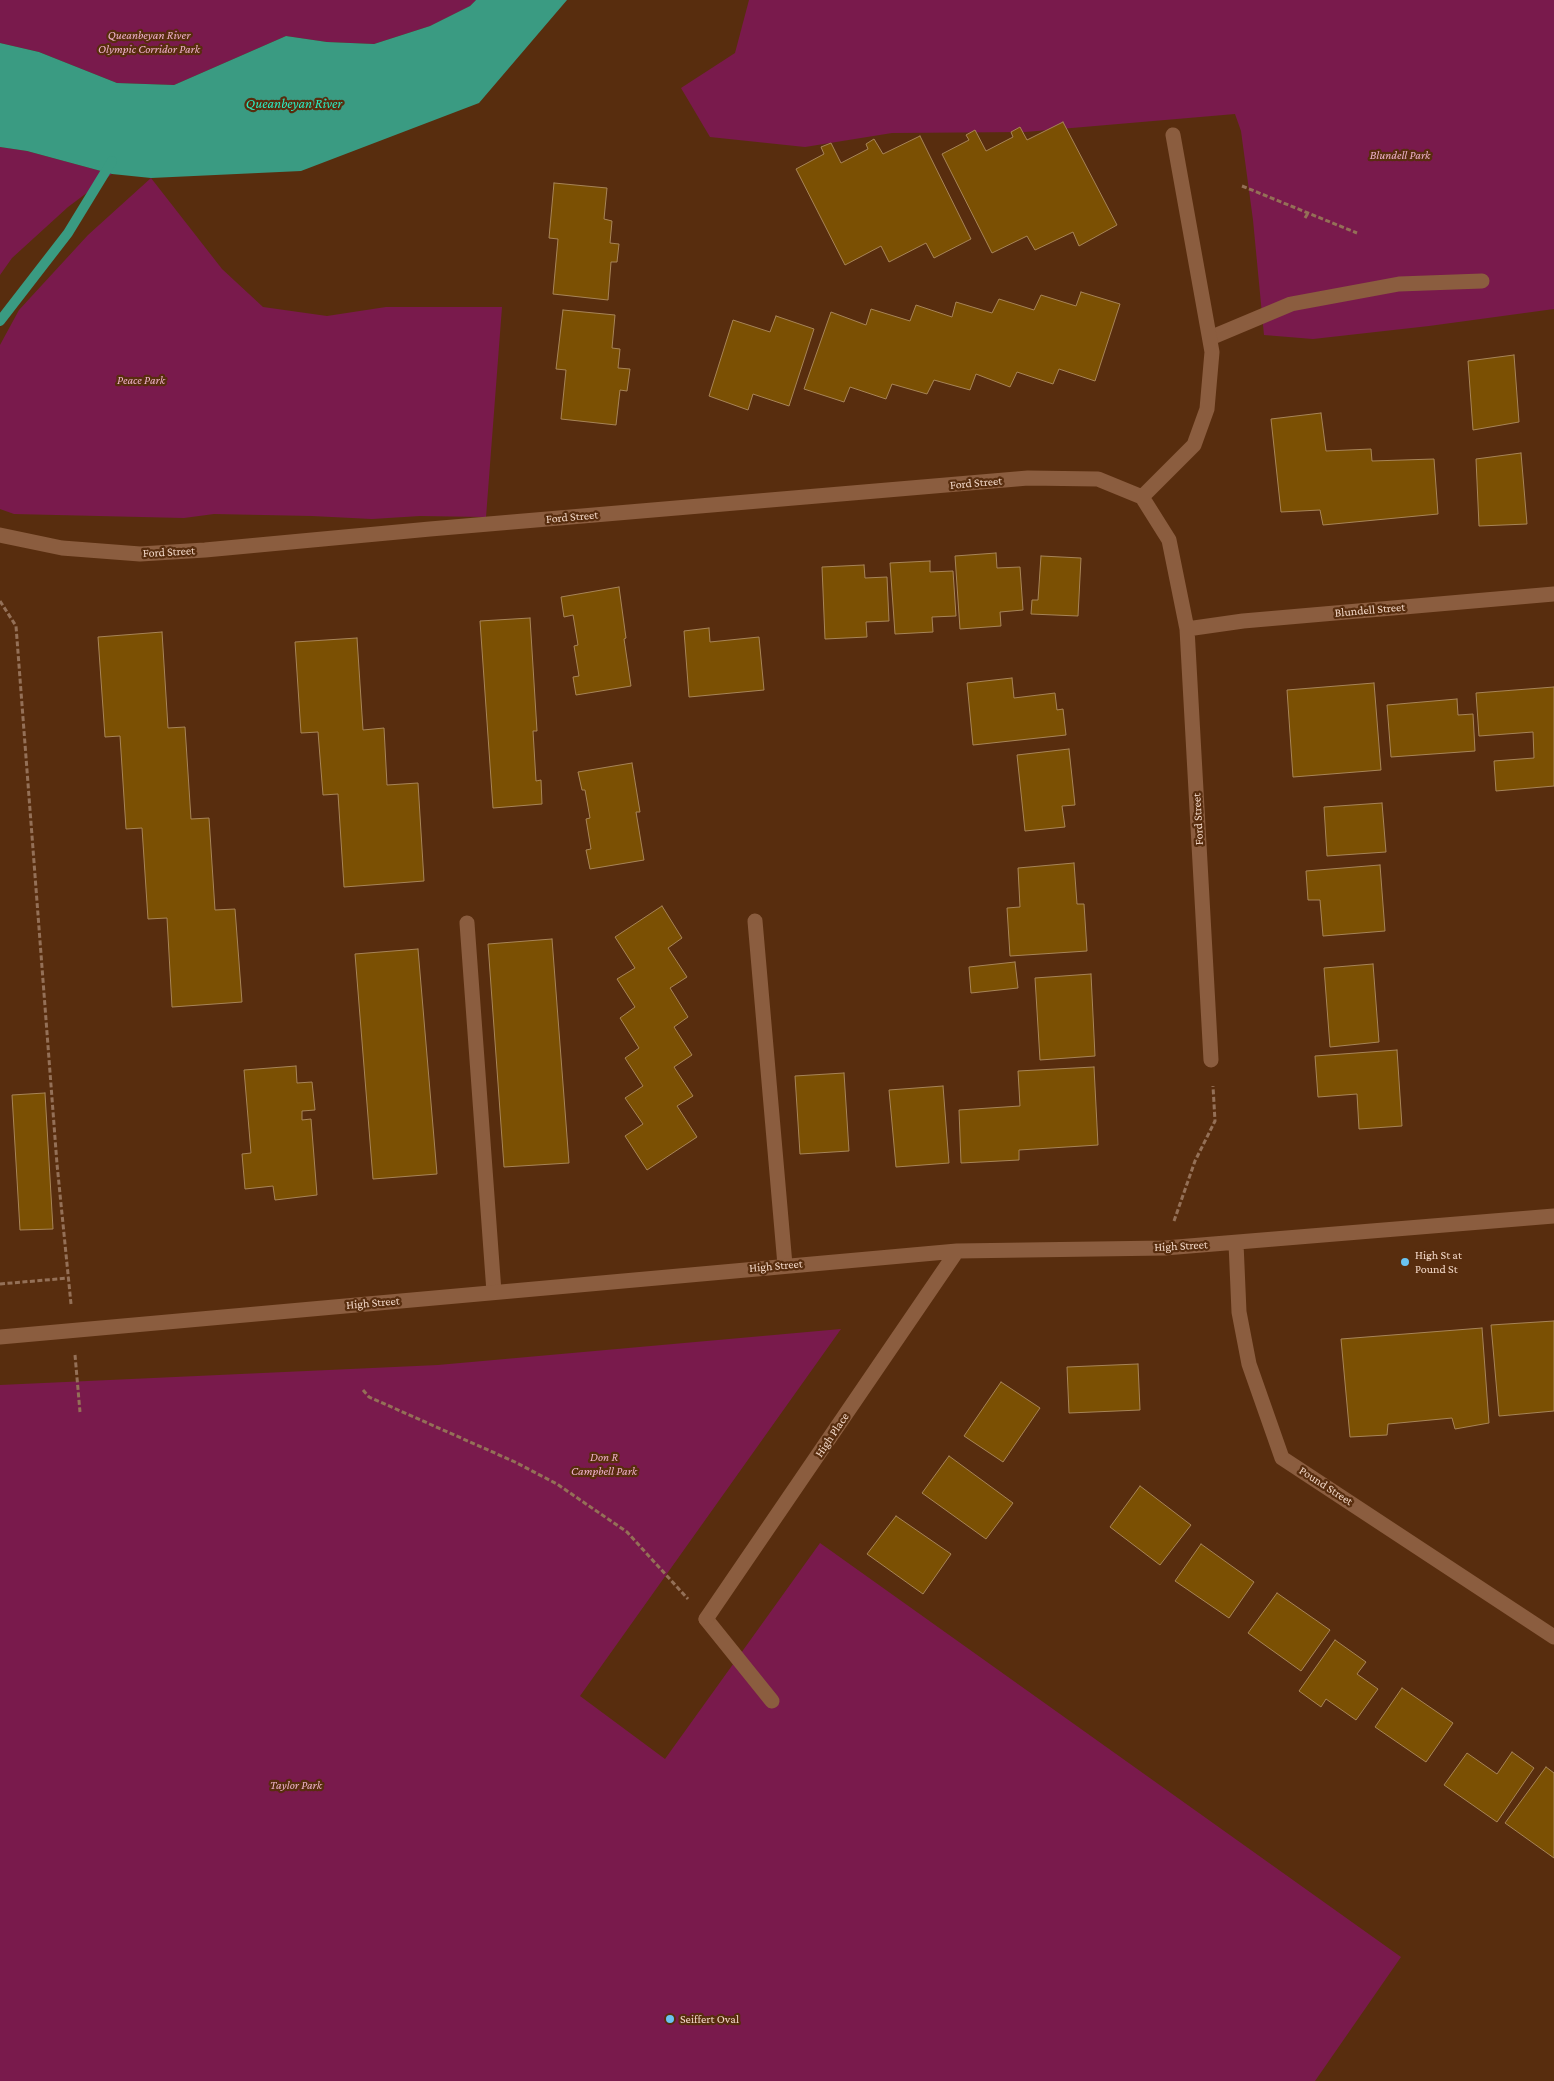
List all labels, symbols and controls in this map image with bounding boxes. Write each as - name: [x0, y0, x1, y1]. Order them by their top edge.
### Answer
- park label: Queanbeyan River Olympic Corridor Park: [98, 28, 200, 56]
- water label: Queanbeyan River: [246, 96, 342, 112]
- park label: Blundell Park: [1370, 148, 1430, 162]
- park label: Peace Park: [117, 373, 165, 387]
- street label: Ford Street: [949, 474, 1003, 492]
- street label: Ford Street: [545, 508, 599, 526]
- street label: Ford Street: [143, 543, 195, 561]
- street label: Blundell Street: [1334, 600, 1406, 620]
- street label: Ford Street: [1189, 793, 1207, 845]
- street label: High Street: [1154, 1237, 1208, 1255]
- place label: High St at Pound St: [1415, 1248, 1462, 1276]
- street label: High Street: [749, 1256, 803, 1276]
- marker: High St at Pound St: [1399, 1256, 1411, 1268]
- street label: High Street: [346, 1293, 400, 1313]
- street label: High Place: [812, 1410, 852, 1460]
- park label: Don R Campbell Park: [571, 1450, 637, 1478]
- street label: Pound Street: [1296, 1463, 1356, 1509]
- park label: Taylor Park: [270, 1778, 322, 1792]
- place label: Seiffert Oval: [680, 2012, 739, 2026]
- marker: Seiffert Oval: [664, 2013, 676, 2025]

